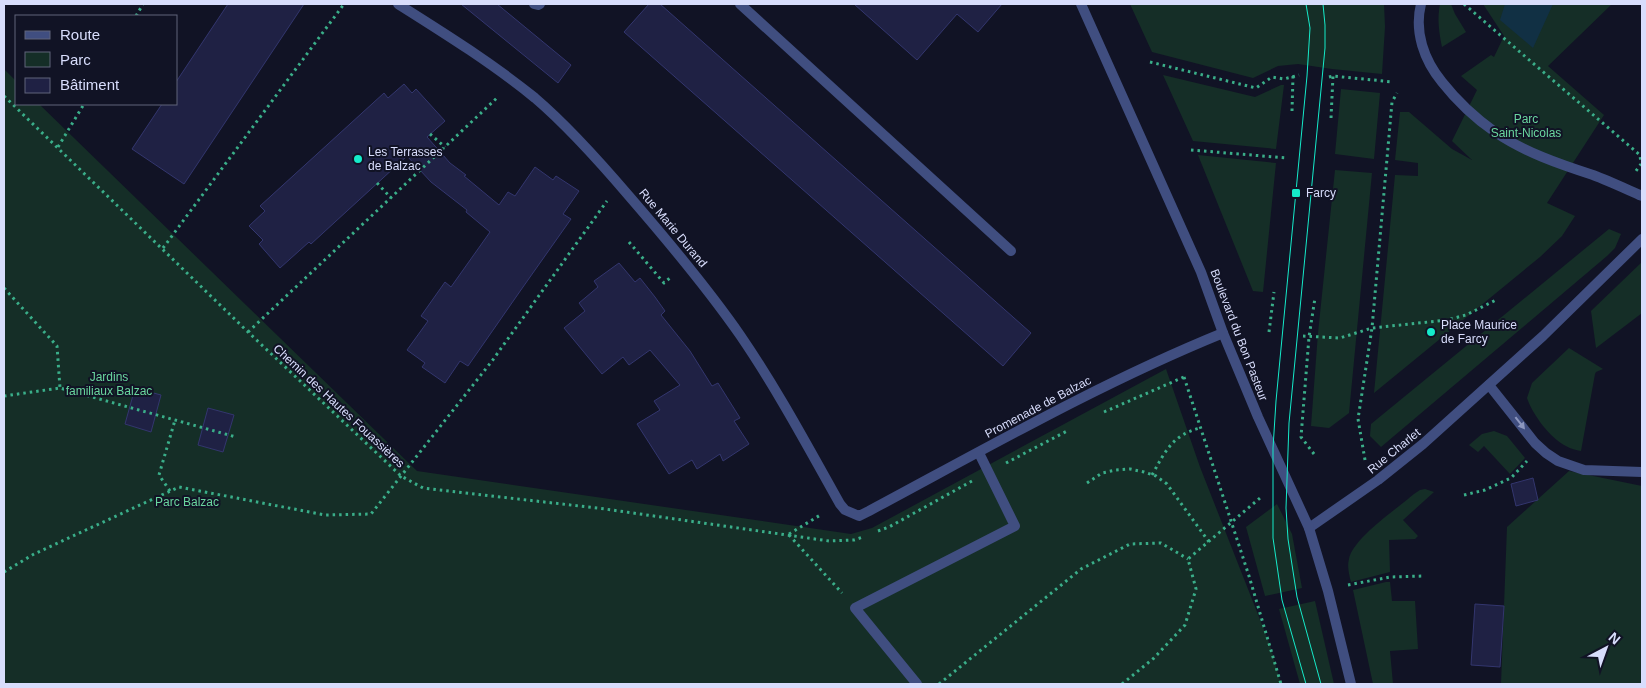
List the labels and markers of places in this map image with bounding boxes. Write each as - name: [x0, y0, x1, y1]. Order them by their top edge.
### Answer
- place label: Les Terrasses de Balzac: [368, 145, 442, 173]
- marker: Les Terrasses de Balzac: [352, 153, 364, 165]
- place label: Farcy: [1306, 186, 1336, 200]
- marker: Farcy: [1290, 187, 1302, 199]
- place label: Place Maurice de Farcy: [1441, 318, 1517, 346]
- marker: Place Maurice de Farcy: [1425, 326, 1437, 338]

